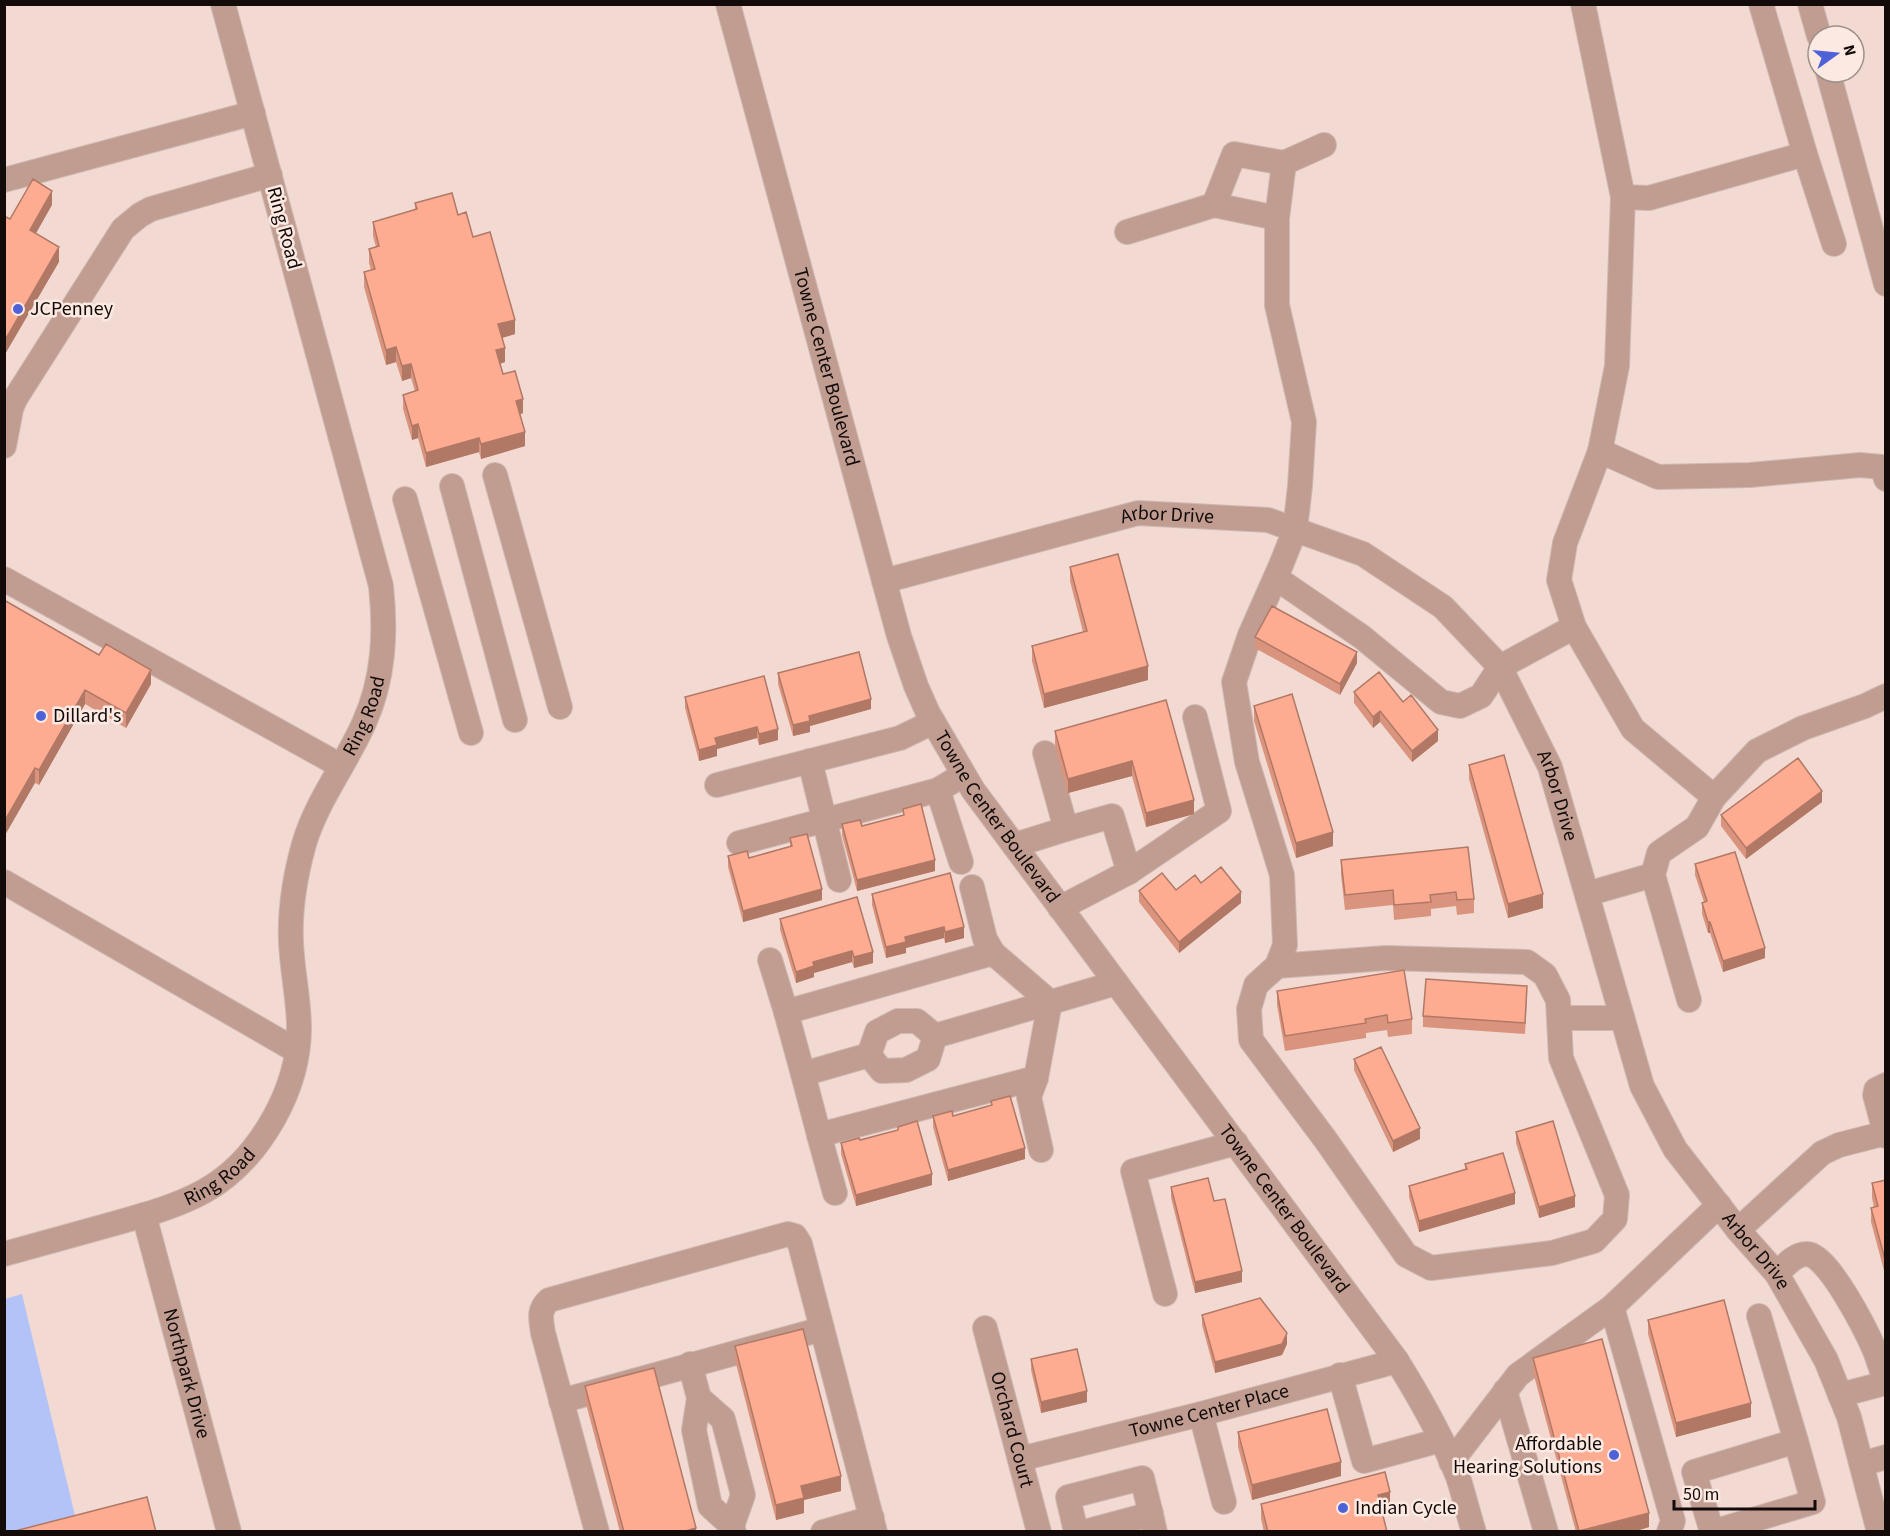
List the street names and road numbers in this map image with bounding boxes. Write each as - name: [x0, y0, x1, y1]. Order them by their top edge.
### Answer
- street label: Ring Road: [260, 184, 308, 272]
- street label: Towne Center Boulevard: [786, 265, 866, 469]
- street label: Arbor Drive: [1117, 499, 1215, 531]
- street label: Ring Road: [336, 673, 393, 761]
- street label: Towne Center Boulevard: [927, 725, 1067, 909]
- street label: Arbor Drive: [1530, 745, 1585, 844]
- street label: Towne Center Boulevard: [1212, 1118, 1356, 1299]
- street label: Ring Road: [179, 1142, 263, 1213]
- street label: Arbor Drive: [1715, 1206, 1797, 1295]
- street label: Northpark Drive: [156, 1305, 217, 1442]
- street label: Orchard Court: [983, 1368, 1041, 1491]
- street label: Towne Center Place: [1126, 1377, 1292, 1445]

